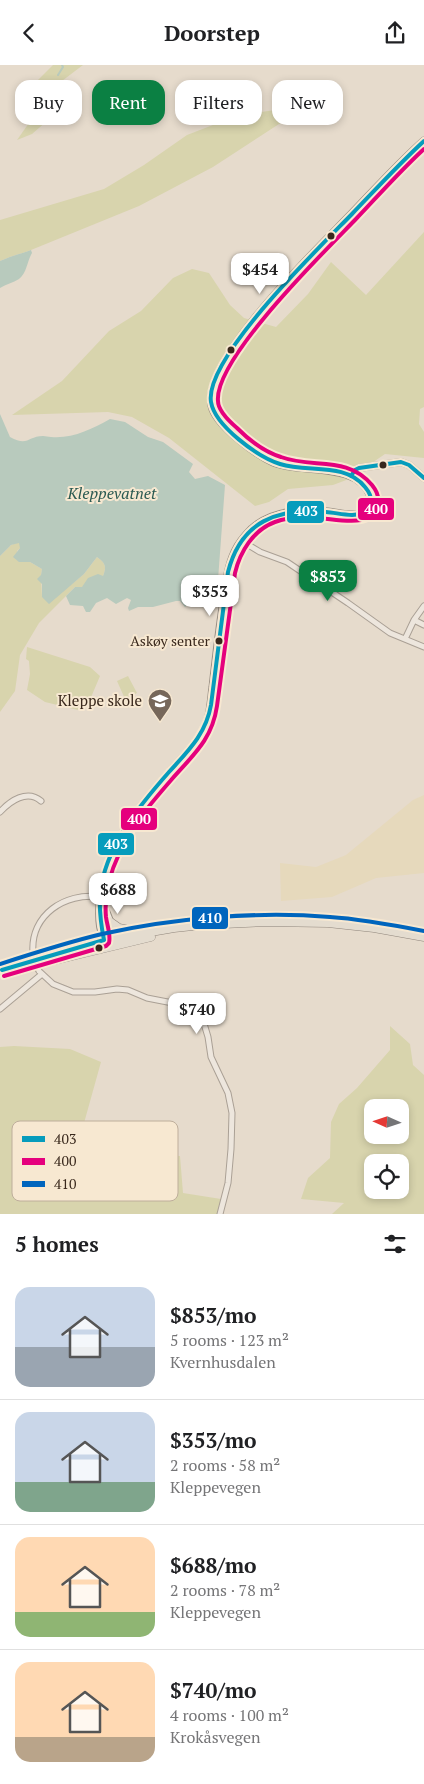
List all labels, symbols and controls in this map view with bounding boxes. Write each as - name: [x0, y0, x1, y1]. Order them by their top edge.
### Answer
- text: Doorstep: [164, 18, 260, 47]
- icon: back: [15, 19, 43, 47]
- icon: share: [381, 19, 409, 47]
- chip: Buy: [15, 80, 82, 125]
- chip: Rent: [92, 80, 165, 125]
- chip: Filters: [175, 80, 262, 125]
- chip: New: [272, 80, 343, 125]
- unlabelled marker: [326, 231, 336, 241]
- pin: $454: [230, 253, 290, 295]
- text: $454: [242, 258, 278, 280]
- unlabelled marker: [226, 345, 236, 355]
- unlabelled marker: [378, 460, 388, 470]
- water label: Kleppevatnet: [67, 482, 157, 504]
- line badge: 400: [357, 497, 395, 521]
- text: 400: [364, 499, 388, 518]
- line badge: 403: [286, 500, 325, 524]
- text: 403: [294, 501, 318, 520]
- pin: $853: [298, 559, 358, 602]
- text: $853: [310, 565, 346, 587]
- pin: $353: [180, 575, 240, 617]
- text: $353: [192, 580, 228, 602]
- place label: Askøy senter: [130, 631, 211, 650]
- marker: Askøy senter: [214, 636, 224, 646]
- school or university icon: Kleppe skole: [147, 688, 173, 722]
- place label: Kleppe skole: [58, 690, 142, 710]
- line badge: 400: [120, 807, 158, 831]
- text: 400: [127, 809, 151, 828]
- line badge: 403: [97, 832, 135, 856]
- text: 403: [104, 834, 128, 853]
- pin: $688: [88, 873, 148, 915]
- text: $688: [100, 878, 136, 900]
- line badge: 410: [191, 906, 229, 930]
- text: 410: [198, 908, 222, 927]
- unlabelled marker: [94, 943, 104, 953]
- pin: $740: [167, 993, 227, 1035]
- text: $740: [179, 998, 215, 1020]
- north arrow: [364, 1099, 409, 1144]
- map controls: [364, 1099, 409, 1199]
- legend: [12, 1121, 178, 1201]
- text: 403: [54, 1129, 76, 1148]
- text: 400: [54, 1151, 76, 1170]
- button: locate: [364, 1154, 409, 1199]
- text: 410: [54, 1174, 76, 1193]
- text: 5 homes: [15, 1230, 99, 1258]
- icon: filters: [381, 1230, 409, 1258]
- text: $853/mo: [170, 1301, 257, 1329]
- icon: home: [55, 1307, 115, 1367]
- text: 5 rooms · 123 m²: [170, 1329, 289, 1351]
- text: Kvernhusdalen: [170, 1351, 276, 1373]
- text: $353/mo: [170, 1426, 257, 1454]
- icon: home: [55, 1432, 115, 1492]
- text: 2 rooms · 58 m²: [170, 1454, 280, 1476]
- text: Kleppevegen: [170, 1476, 261, 1498]
- text: $688/mo: [170, 1551, 257, 1579]
- icon: home: [55, 1557, 115, 1617]
- text: 2 rooms · 78 m²: [170, 1579, 280, 1601]
- text: Kleppevegen: [170, 1601, 261, 1623]
- text: $740/mo: [170, 1676, 257, 1704]
- icon: home: [55, 1682, 115, 1742]
- text: 4 rooms · 100 m²: [170, 1704, 289, 1726]
- text: Krokåsvegen: [170, 1726, 260, 1748]

